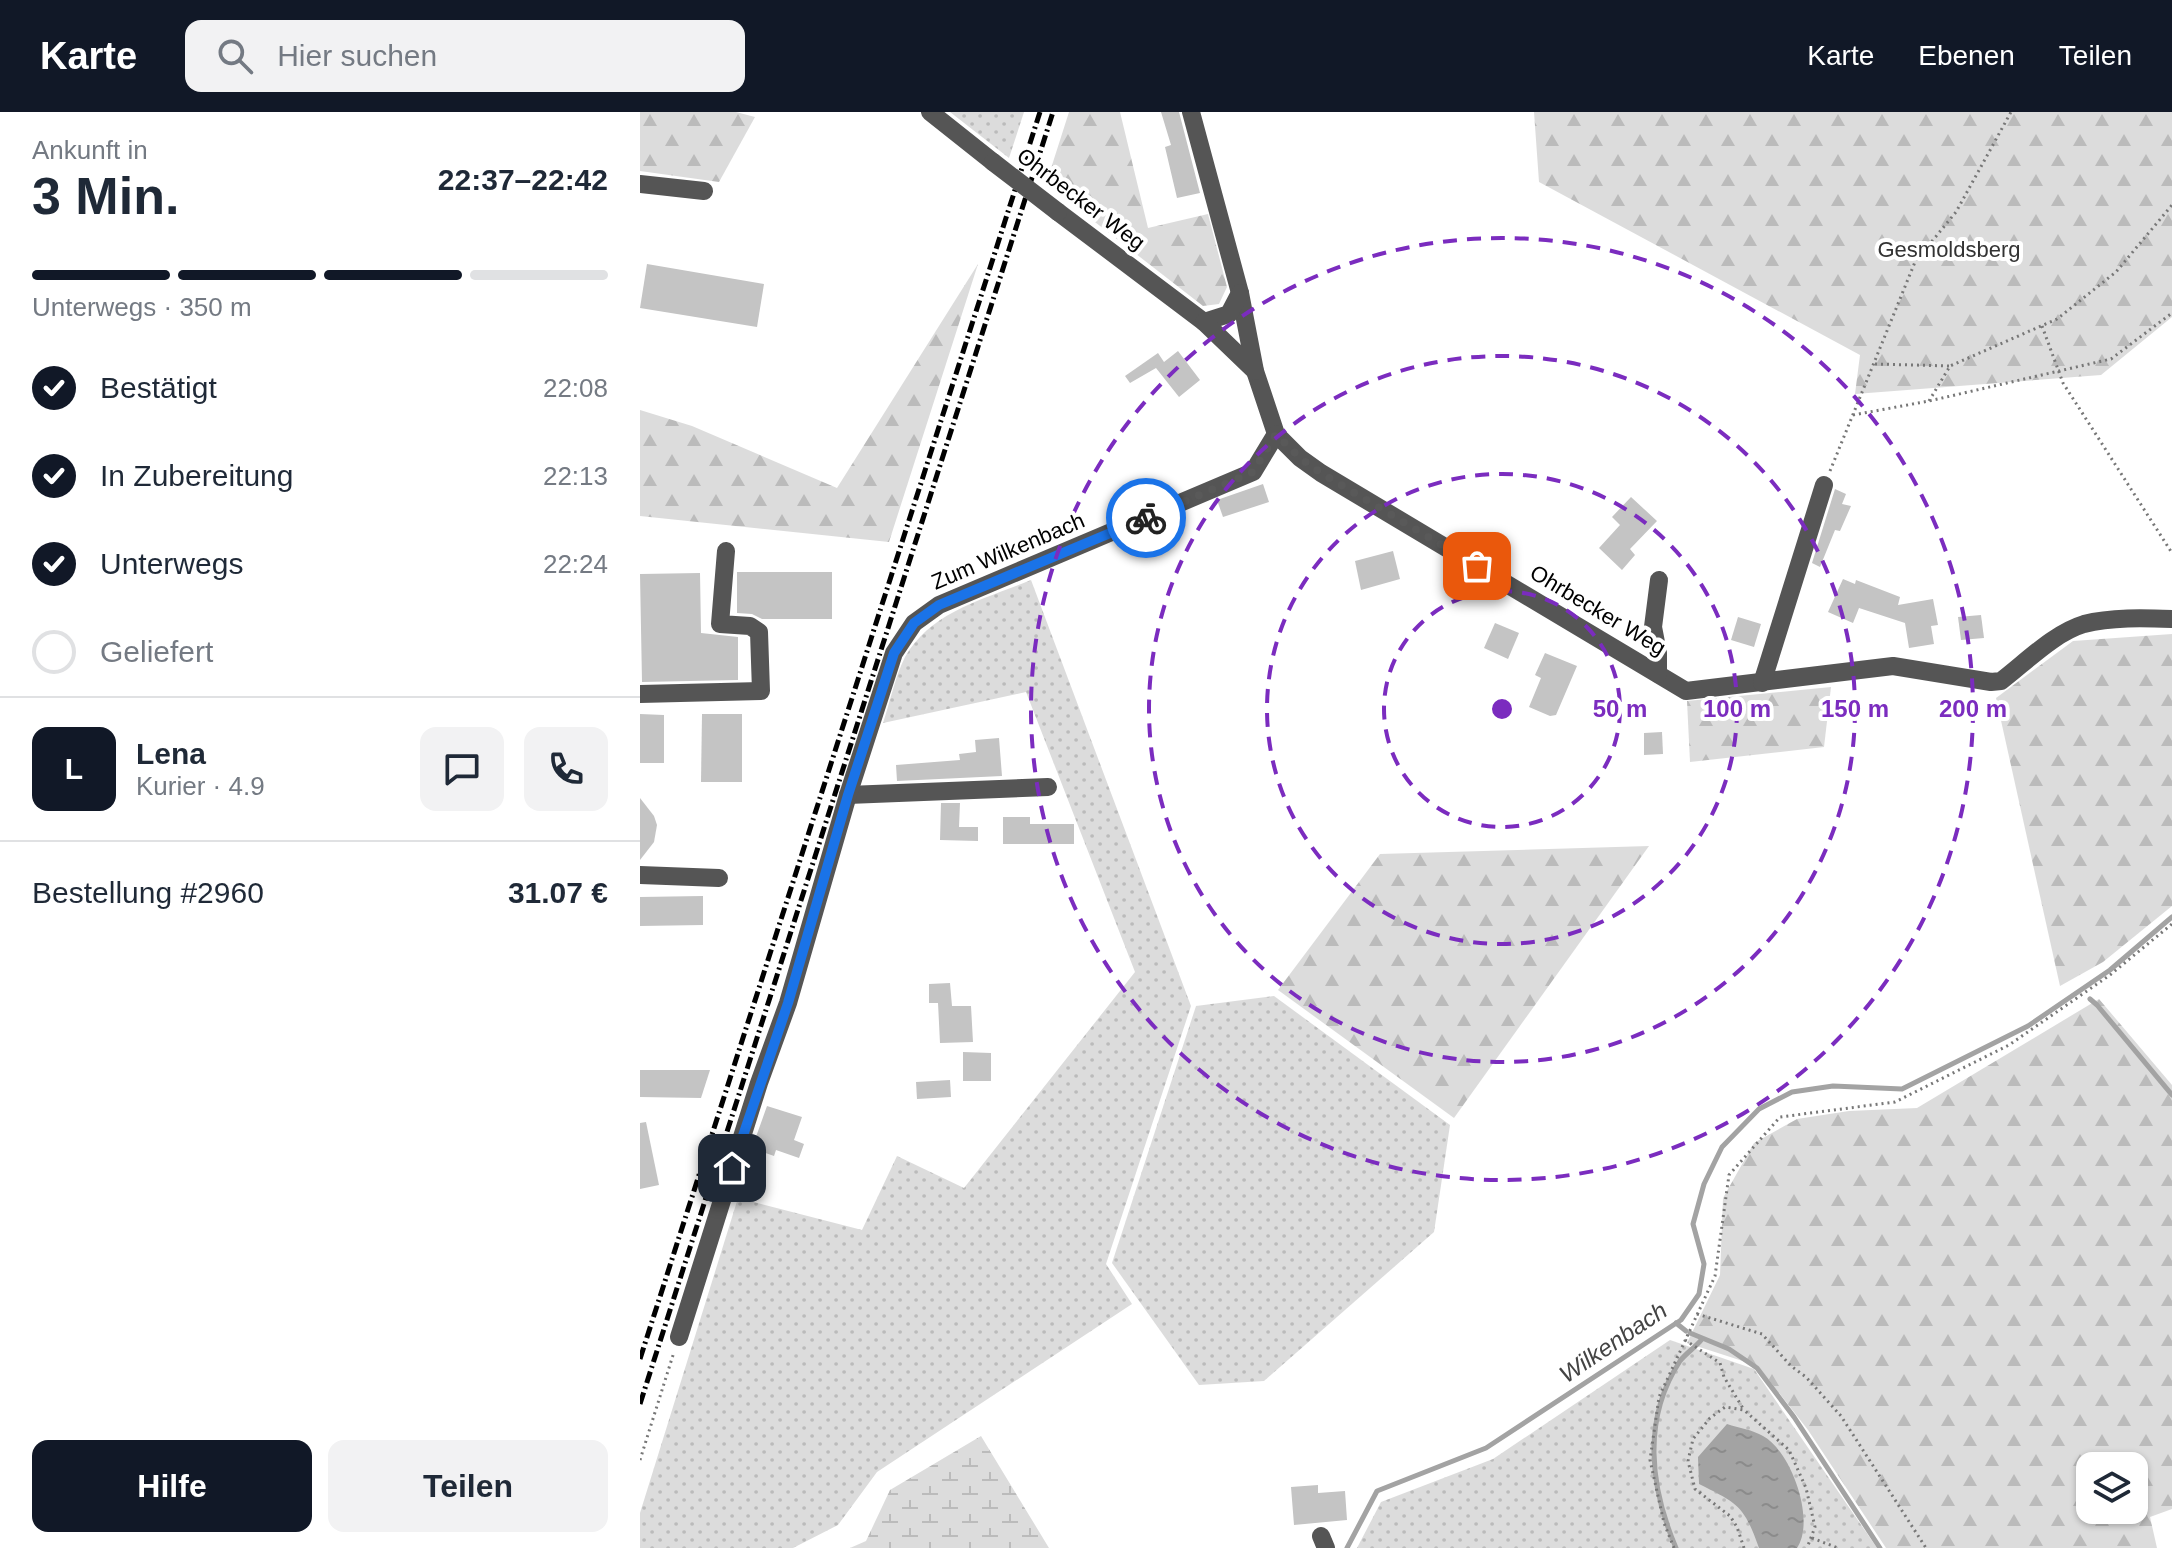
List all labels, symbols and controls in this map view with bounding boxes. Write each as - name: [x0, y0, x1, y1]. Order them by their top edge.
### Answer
- search box: [185, 20, 745, 92]
- icon: search: [213, 34, 257, 78]
- text: Karte: [40, 35, 137, 77]
- text: Hier suchen: [277, 39, 437, 72]
- text: Karte: [1807, 40, 1874, 71]
- text: Ebenen: [1918, 40, 2015, 71]
- text: Teilen: [2059, 40, 2132, 71]
- text: Ankunft in: [32, 135, 148, 165]
- street label: Ohrbecker Weg: [1012, 143, 1150, 255]
- text: 22:37–22:42: [438, 163, 608, 196]
- text: 3 Min.: [32, 167, 179, 225]
- park label: Gesmoldsberg: [1877, 237, 2021, 262]
- text: Unterwegs · 350 m: [32, 292, 252, 322]
- icon: check: [32, 366, 76, 410]
- text: Bestätigt: [100, 371, 217, 404]
- text: 22:08: [543, 373, 608, 403]
- icon: check: [32, 454, 76, 498]
- text: In Zubereitung: [100, 459, 293, 492]
- text: 22:13: [543, 461, 608, 491]
- courier: [1106, 478, 1186, 558]
- icon: bike: [1124, 496, 1168, 540]
- street label: Zum Wilkenbach: [928, 507, 1088, 595]
- pin: [1443, 532, 1511, 600]
- icon: check: [32, 542, 76, 586]
- icon: bag: [1455, 544, 1499, 588]
- text: Unterwegs: [100, 547, 243, 580]
- text: 22:24: [543, 549, 608, 579]
- street label: Ohrbecker Weg: [1526, 560, 1670, 660]
- text: Geliefert: [100, 635, 213, 668]
- centre of rings: [1488, 695, 1516, 723]
- text: 50 m: [1593, 695, 1647, 722]
- text: 100 m: [1703, 695, 1771, 722]
- text: 150 m: [1821, 695, 1889, 722]
- text: 200 m: [1939, 695, 2007, 722]
- button: chat: [420, 727, 504, 811]
- button: phone: [524, 727, 608, 811]
- text: Lena: [136, 737, 206, 770]
- text: L: [65, 752, 83, 785]
- text: Kurier · 4.9: [136, 771, 265, 801]
- text: Bestellung #2960: [32, 876, 264, 909]
- text: 31.07 €: [508, 876, 608, 909]
- pin: [698, 1134, 766, 1202]
- icon: home: [710, 1146, 754, 1190]
- water label: Wilkenbach: [1554, 1296, 1672, 1388]
- button: Hilfe: [32, 1440, 312, 1532]
- button: Teilen: [328, 1440, 608, 1532]
- map controls: [2076, 1452, 2148, 1524]
- button: layers: [2076, 1452, 2148, 1524]

